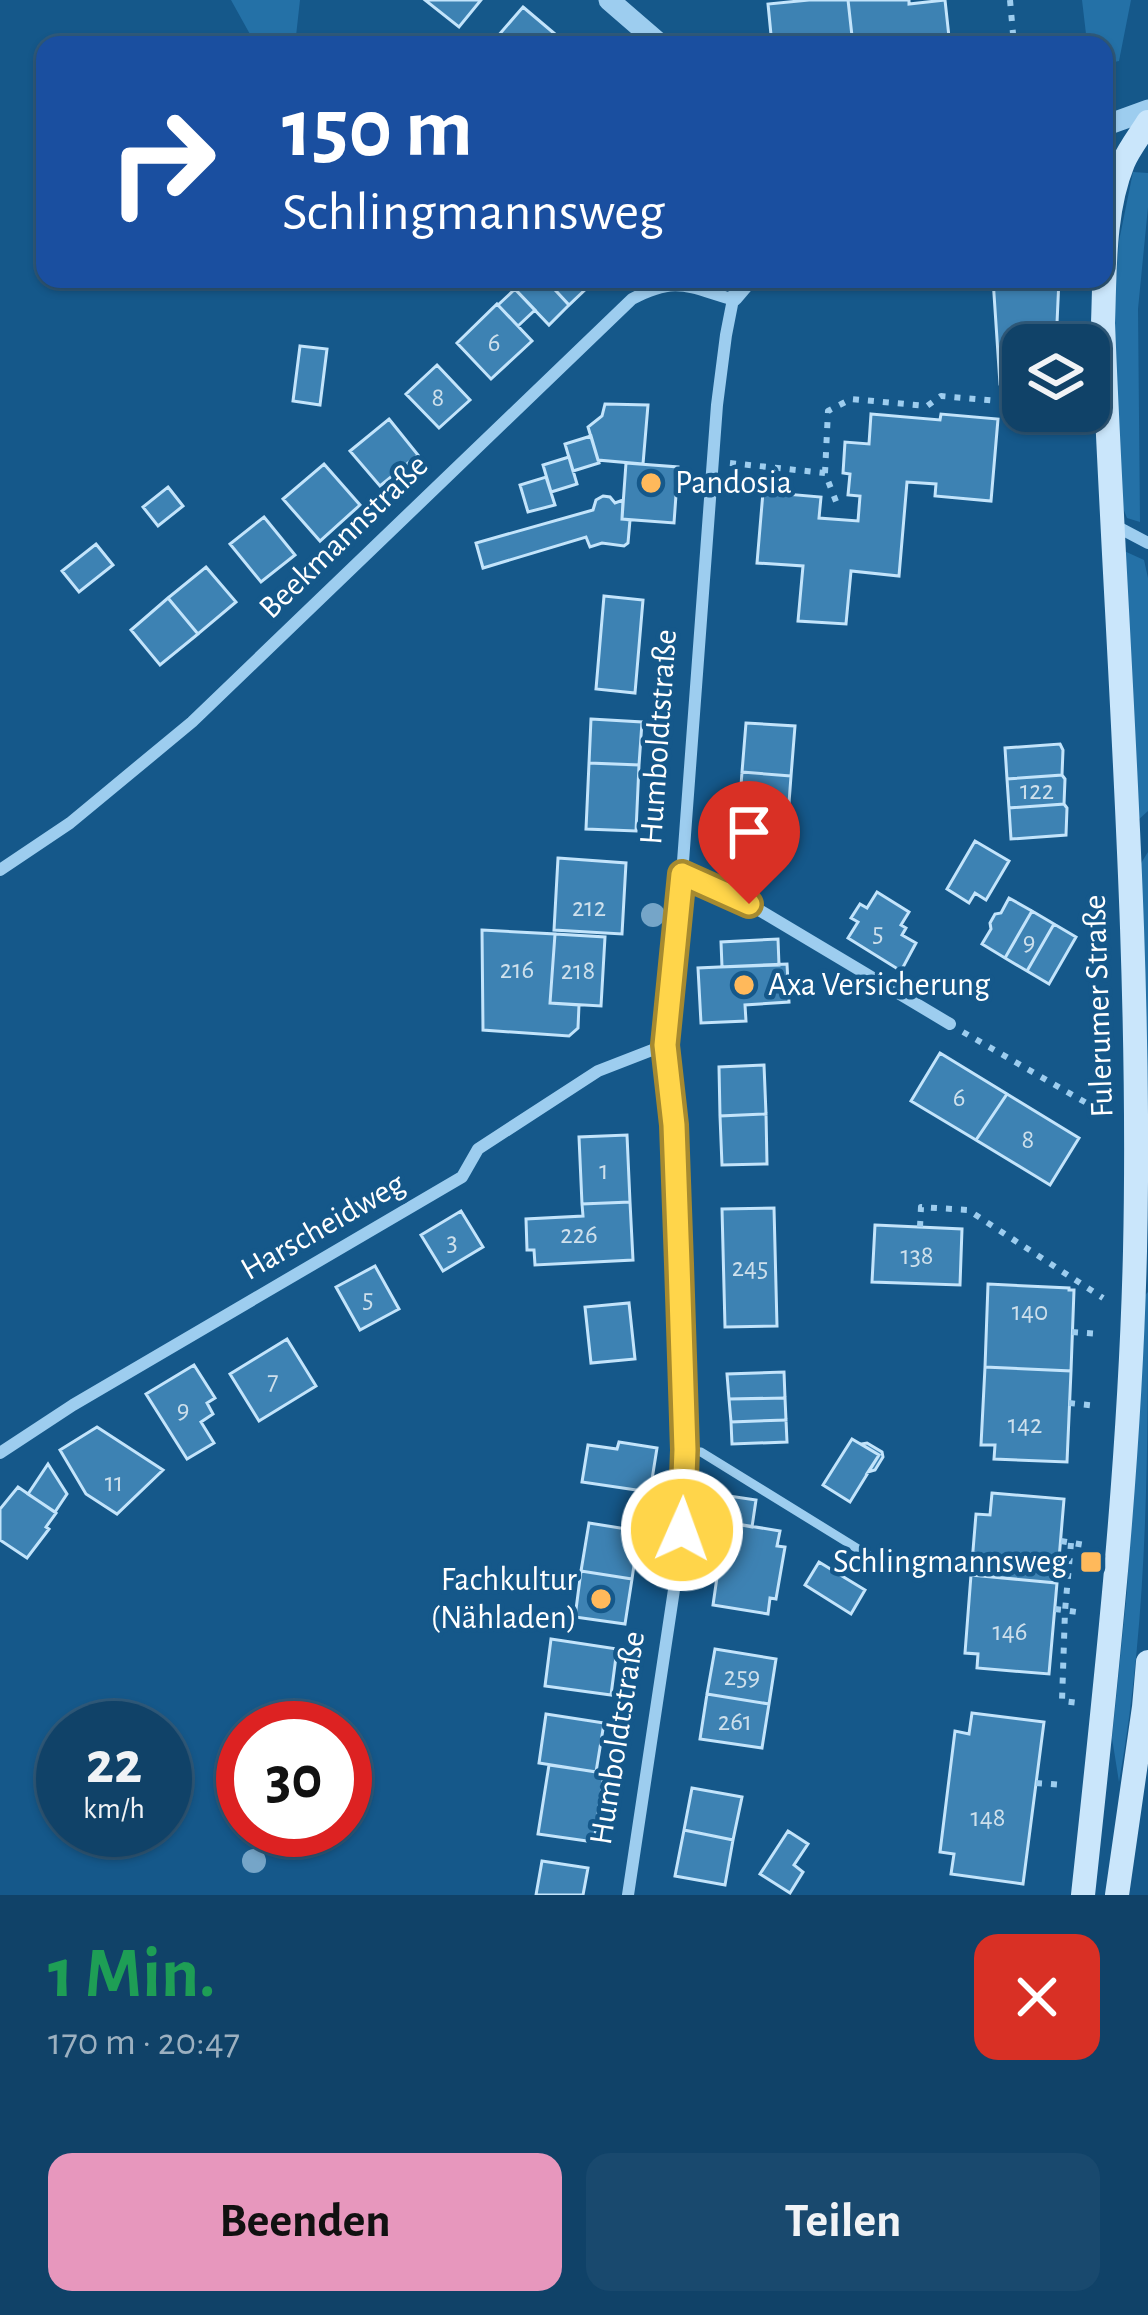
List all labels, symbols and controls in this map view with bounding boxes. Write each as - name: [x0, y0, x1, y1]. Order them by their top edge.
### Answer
- icon: right: [84, 84, 240, 240]
- text: 150 m: [282, 88, 473, 172]
- text: Schlingmannsweg: [282, 186, 665, 240]
- map controls: [1002, 324, 1110, 432]
- button: layers: [1002, 324, 1110, 432]
- house number: 6: [488, 329, 500, 356]
- house number: 8: [432, 384, 444, 411]
- street label: Beekmannstraße: [254, 449, 434, 625]
- place label: Pandosia: [675, 467, 792, 500]
- marker: Pandosia: [638, 470, 664, 496]
- street label: Humboldtstraße: [635, 628, 683, 846]
- house number: 122: [1020, 777, 1054, 804]
- pin: [698, 781, 800, 904]
- icon: arrive: [716, 799, 782, 865]
- house number: 212: [572, 894, 606, 921]
- street label: Fulerumer Straße: [1079, 894, 1119, 1118]
- house number: 5: [872, 919, 884, 946]
- house number: 9: [1023, 928, 1035, 955]
- house number: 216: [500, 956, 534, 983]
- house number: 218: [561, 957, 595, 984]
- place label: Axa Versicherung: [768, 969, 990, 1002]
- marker: Axa Versicherung: [731, 972, 757, 998]
- house number: 6: [953, 1084, 965, 1111]
- house number: 8: [1022, 1126, 1034, 1153]
- house number: 1: [599, 1157, 609, 1184]
- street label: Harscheidweg: [236, 1167, 410, 1287]
- house number: 226: [560, 1221, 598, 1248]
- house number: 3: [446, 1228, 458, 1255]
- house number: 138: [900, 1242, 934, 1269]
- house number: 245: [732, 1254, 768, 1281]
- house number: 5: [362, 1285, 374, 1312]
- house number: 140: [1012, 1298, 1048, 1325]
- house number: 7: [267, 1367, 279, 1394]
- house number: 9: [177, 1396, 189, 1423]
- house number: 142: [1008, 1411, 1042, 1438]
- position arrow: [619, 1467, 745, 1593]
- house number: 11: [105, 1469, 123, 1496]
- place label: Schlingmannsweg: [833, 1546, 1067, 1579]
- marker: Schlingmannsweg: [1078, 1549, 1104, 1575]
- place label: Fachkultur (Nähladen): [430, 1564, 577, 1635]
- marker: Fachkultur (Nähladen): [588, 1586, 614, 1612]
- house number: 146: [993, 1618, 1027, 1645]
- street label: Humboldtstraße: [585, 1629, 651, 1847]
- house number: 259: [724, 1663, 760, 1690]
- speed limit sign: 30: [216, 1701, 372, 1857]
- house number: 261: [718, 1708, 752, 1735]
- text: 22: [86, 1734, 142, 1794]
- text: km/h: [83, 1794, 145, 1824]
- house number: 148: [970, 1804, 1006, 1831]
- button: close: [974, 1934, 1100, 2060]
- text: 1 Min.: [48, 1938, 216, 2010]
- text: 170 m · 20:47: [48, 2023, 240, 2062]
- button: Beenden: [48, 2153, 562, 2291]
- button: Teilen: [586, 2153, 1100, 2291]

